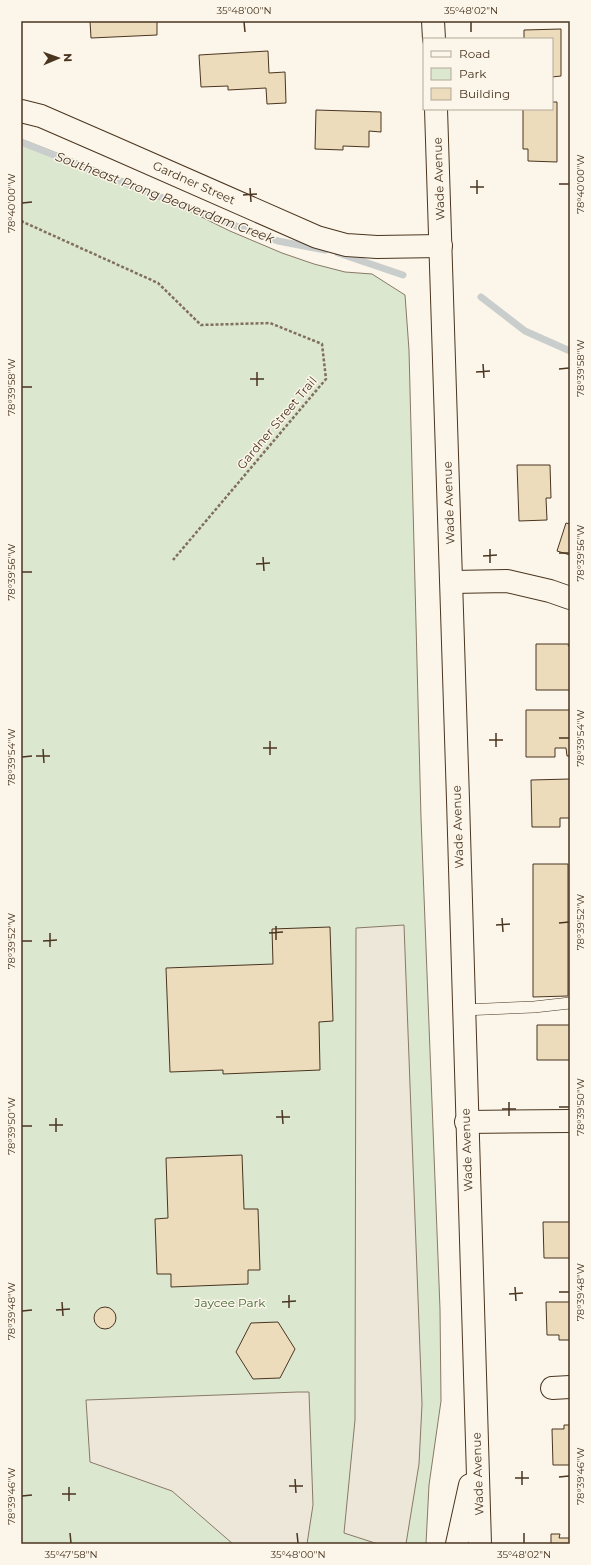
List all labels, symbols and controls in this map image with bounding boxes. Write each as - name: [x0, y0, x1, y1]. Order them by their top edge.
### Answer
- text: 35°48'00"N: [216, 4, 272, 17]
- text: 35°48'02"N: [444, 4, 498, 17]
- north arrow: [38, 38, 78, 78]
- legend: [423, 38, 553, 110]
- text: Road: [459, 46, 490, 61]
- text: N: [61, 53, 75, 62]
- text: Park: [459, 66, 487, 81]
- text: Building: [459, 86, 510, 101]
- street label: Wade Avenue: [430, 137, 447, 221]
- water label: Southeast Prong Beaverdam Creek: [53, 148, 278, 247]
- text: 78°40'00"W: [574, 154, 587, 214]
- street label: Gardner Street: [151, 158, 238, 207]
- text: 78°40'00"W: [5, 173, 18, 233]
- text: 78°39'58"W: [574, 339, 587, 397]
- text: 78°39'58"W: [5, 358, 18, 416]
- street label: Gardner Street Trail: [233, 373, 320, 472]
- street label: Wade Avenue: [440, 461, 457, 545]
- text: 78°39'56"W: [574, 525, 587, 581]
- text: 78°39'56"W: [5, 544, 18, 600]
- text: 78°39'54"W: [574, 709, 587, 767]
- text: 78°39'54"W: [5, 728, 18, 786]
- street label: Wade Avenue: [449, 785, 466, 869]
- text: 78°39'52"W: [574, 894, 587, 950]
- text: 78°39'52"W: [5, 913, 18, 969]
- text: 78°39'50"W: [574, 1078, 587, 1136]
- text: 78°39'50"W: [5, 1097, 18, 1155]
- street label: Wade Avenue: [458, 1108, 475, 1192]
- text: 78°39'48"W: [574, 1263, 587, 1321]
- text: 78°39'48"W: [5, 1282, 18, 1340]
- park label: Jaycee Park: [194, 1295, 266, 1310]
- street label: Wade Avenue: [469, 1432, 486, 1516]
- text: 78°39'46"W: [574, 1447, 587, 1505]
- text: 78°39'46"W: [5, 1467, 18, 1525]
- text: 35°47'58"N: [44, 1548, 98, 1561]
- text: 35°48'00"N: [270, 1548, 326, 1561]
- text: 35°48'02"N: [497, 1548, 551, 1561]

